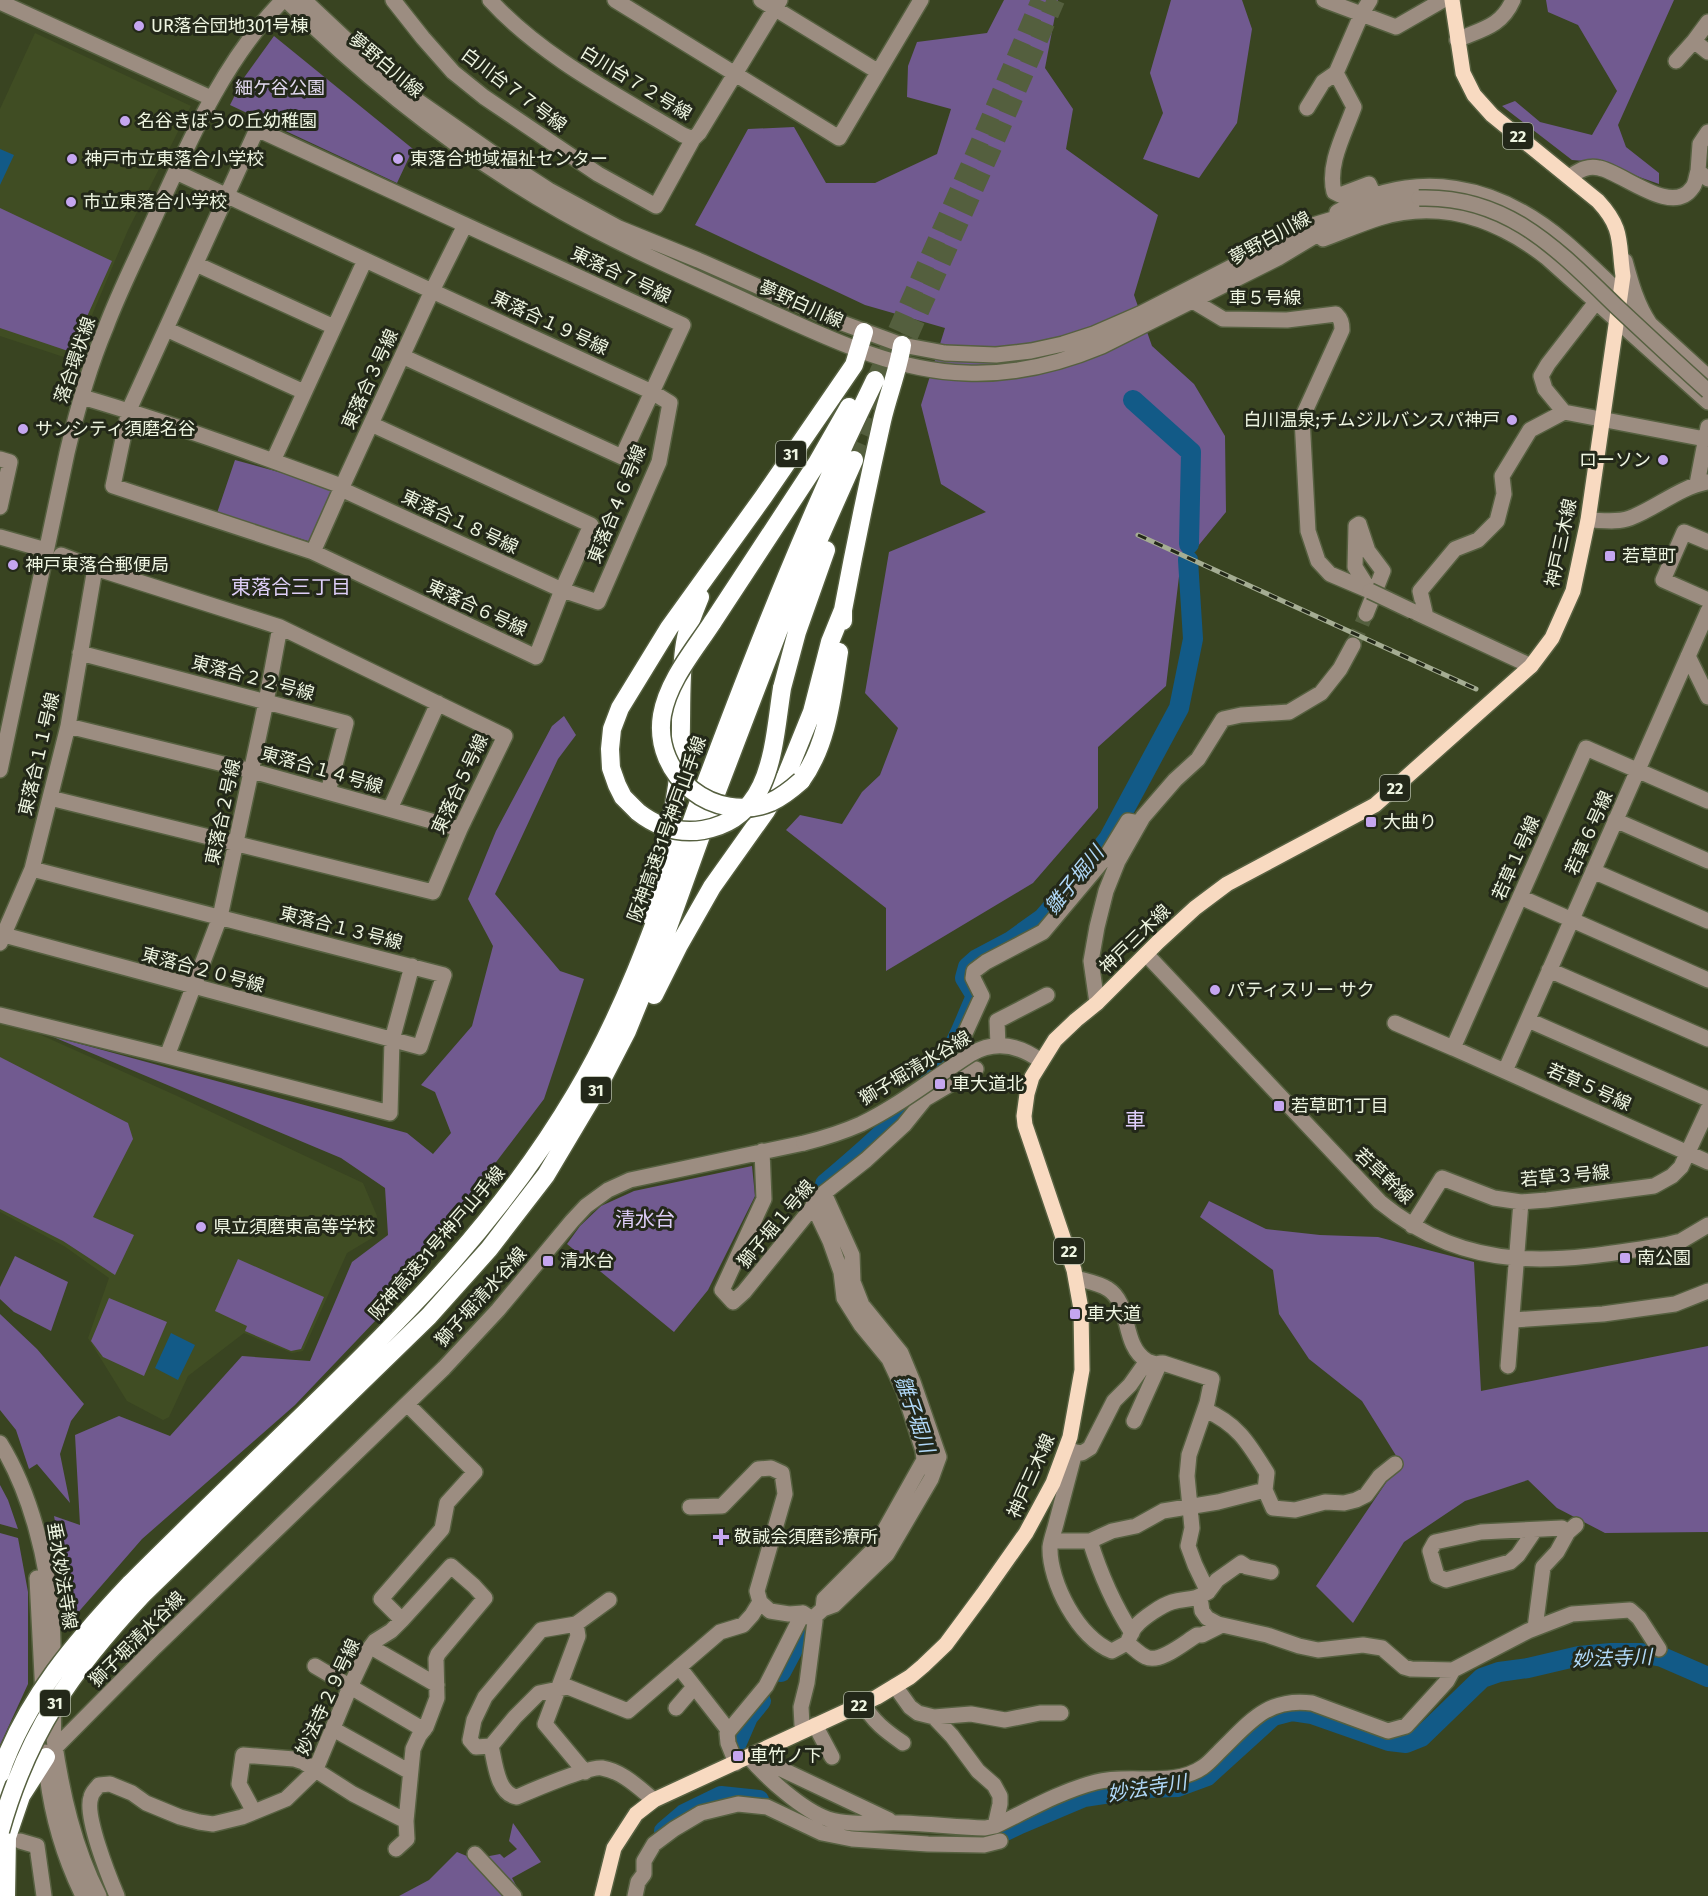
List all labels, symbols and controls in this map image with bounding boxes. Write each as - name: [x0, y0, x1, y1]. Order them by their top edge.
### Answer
- place label: UR落合団地301号棟: [151, 15, 308, 37]
- marker: UR落合団地301号棟: [132, 19, 146, 33]
- street label: 夢野白川線: [344, 28, 428, 102]
- street label: 白川台７２号線: [576, 41, 696, 125]
- street label: 白川台７７号線: [457, 43, 571, 137]
- park label: 細ケ谷公園: [235, 77, 325, 99]
- place label: 名谷きぼうの丘幼稚園: [137, 110, 317, 132]
- marker: 名谷きぼうの丘幼稚園: [118, 114, 132, 128]
- road number: 22: [1503, 123, 1533, 149]
- place label: 神戸市立東落合小学校: [84, 148, 264, 170]
- place label: 東落合地域福祉センター: [410, 148, 608, 170]
- marker: 神戸市立東落合小学校: [65, 152, 79, 166]
- marker: 東落合地域福祉センター: [391, 152, 405, 166]
- place label: 市立東落合小学校: [83, 191, 227, 213]
- marker: 市立東落合小学校: [64, 195, 78, 209]
- street label: 夢野白川線: [1225, 207, 1315, 269]
- street label: 東落合７号線: [567, 242, 675, 308]
- street label: 夢野白川線: [755, 276, 847, 332]
- street label: 東落合１９号線: [488, 286, 612, 360]
- street label: 車５号線: [1229, 287, 1301, 309]
- street label: 落合環状線: [50, 314, 100, 406]
- street label: 東落合３号線: [337, 325, 403, 433]
- place label: 白川温泉;チムジルバンスパ神戸: [1244, 409, 1500, 431]
- marker: 白川温泉;チムジルバンスパ神戸: [1505, 413, 1519, 427]
- place label: サンシティ須磨名谷: [35, 418, 196, 440]
- marker: サンシティ須磨名谷: [16, 422, 30, 436]
- street label: 東落合４６号線: [583, 441, 651, 567]
- road number: 31: [776, 441, 806, 467]
- place label: ローソン: [1579, 449, 1651, 471]
- marker: ローソン: [1656, 453, 1670, 467]
- street label: 東落合１８号線: [398, 485, 522, 559]
- street label: 神戸三木線: [1541, 497, 1581, 589]
- place label: 若草町: [1622, 545, 1676, 567]
- marker: 若草町: [1603, 549, 1617, 563]
- place label: 神戸東落合郵便局: [25, 554, 169, 576]
- marker: 神戸東落合郵便局: [6, 558, 20, 572]
- district label: 東落合三丁目: [231, 575, 351, 599]
- street label: 東落合６号線: [423, 575, 531, 641]
- street label: 東落合２２号線: [189, 651, 317, 705]
- street label: 東落合１１号線: [14, 690, 64, 818]
- street label: 東落合５号線: [427, 730, 493, 838]
- street label: 阪神高速31号神戸山手線: [623, 733, 711, 925]
- street label: 東落合１４号線: [258, 742, 386, 798]
- street label: 東落合２号線: [201, 757, 245, 867]
- road number: 22: [1380, 775, 1410, 801]
- street label: 若草６号線: [1561, 787, 1617, 879]
- place label: 大曲り: [1383, 811, 1437, 833]
- street label: 若草１号線: [1488, 812, 1544, 904]
- marker: 大曲り: [1364, 815, 1378, 829]
- water label: 雛子堀川: [1040, 840, 1110, 919]
- street label: 神戸三木線: [1095, 900, 1175, 978]
- street label: 東落合１３号線: [277, 902, 405, 954]
- street label: 東落合２０号線: [139, 943, 267, 997]
- place label: パティスリー サク: [1227, 979, 1375, 1001]
- marker: パティスリー サク: [1208, 983, 1222, 997]
- street label: 獅子堀清水谷線: [855, 1026, 975, 1110]
- street label: 若草５号線: [1543, 1059, 1635, 1115]
- place label: 車大道北: [952, 1073, 1024, 1095]
- road number: 31: [581, 1077, 611, 1103]
- marker: 車大道北: [933, 1077, 947, 1091]
- place label: 若草町1丁目: [1291, 1095, 1389, 1117]
- marker: 若草町1丁目: [1272, 1099, 1286, 1113]
- district label: 車: [1125, 1108, 1146, 1134]
- street label: 若草幹線: [1350, 1143, 1418, 1209]
- street label: 若草３号線: [1519, 1161, 1611, 1191]
- street label: 阪神高速31号神戸山手線: [364, 1162, 510, 1324]
- street label: 獅子堀１号線: [733, 1176, 819, 1272]
- district label: 清水台: [615, 1207, 675, 1231]
- place label: 県立須磨東高等学校: [213, 1216, 375, 1238]
- marker: 県立須磨東高等学校: [194, 1220, 208, 1234]
- road number: 22: [1054, 1238, 1084, 1264]
- street label: 獅子堀清水谷線: [431, 1243, 531, 1351]
- place label: 南公園: [1637, 1247, 1691, 1269]
- place label: 清水台: [560, 1250, 614, 1272]
- marker: 南公園: [1618, 1251, 1632, 1265]
- marker: 清水台: [541, 1254, 555, 1268]
- place label: 車大道: [1087, 1303, 1141, 1325]
- marker: 車大道: [1068, 1307, 1082, 1321]
- water label: 雛子堀川: [891, 1372, 940, 1458]
- street label: 神戸三木線: [1003, 1430, 1059, 1522]
- street label: 垂水妙法寺線: [43, 1521, 81, 1631]
- place label: 敬誠会須磨診療所: [734, 1526, 878, 1548]
- marker: 敬誠会須磨診療所: [712, 1528, 730, 1546]
- street label: 獅子堀清水谷線: [85, 1587, 189, 1691]
- street label: 妙法寺２９号線: [291, 1635, 365, 1759]
- water label: 妙法寺川: [1572, 1645, 1654, 1671]
- road number: 31: [40, 1690, 70, 1716]
- road number: 22: [844, 1692, 874, 1718]
- place label: 車竹ノ下: [750, 1745, 822, 1767]
- marker: 車竹ノ下: [731, 1749, 745, 1763]
- water label: 妙法寺川: [1106, 1770, 1190, 1806]

